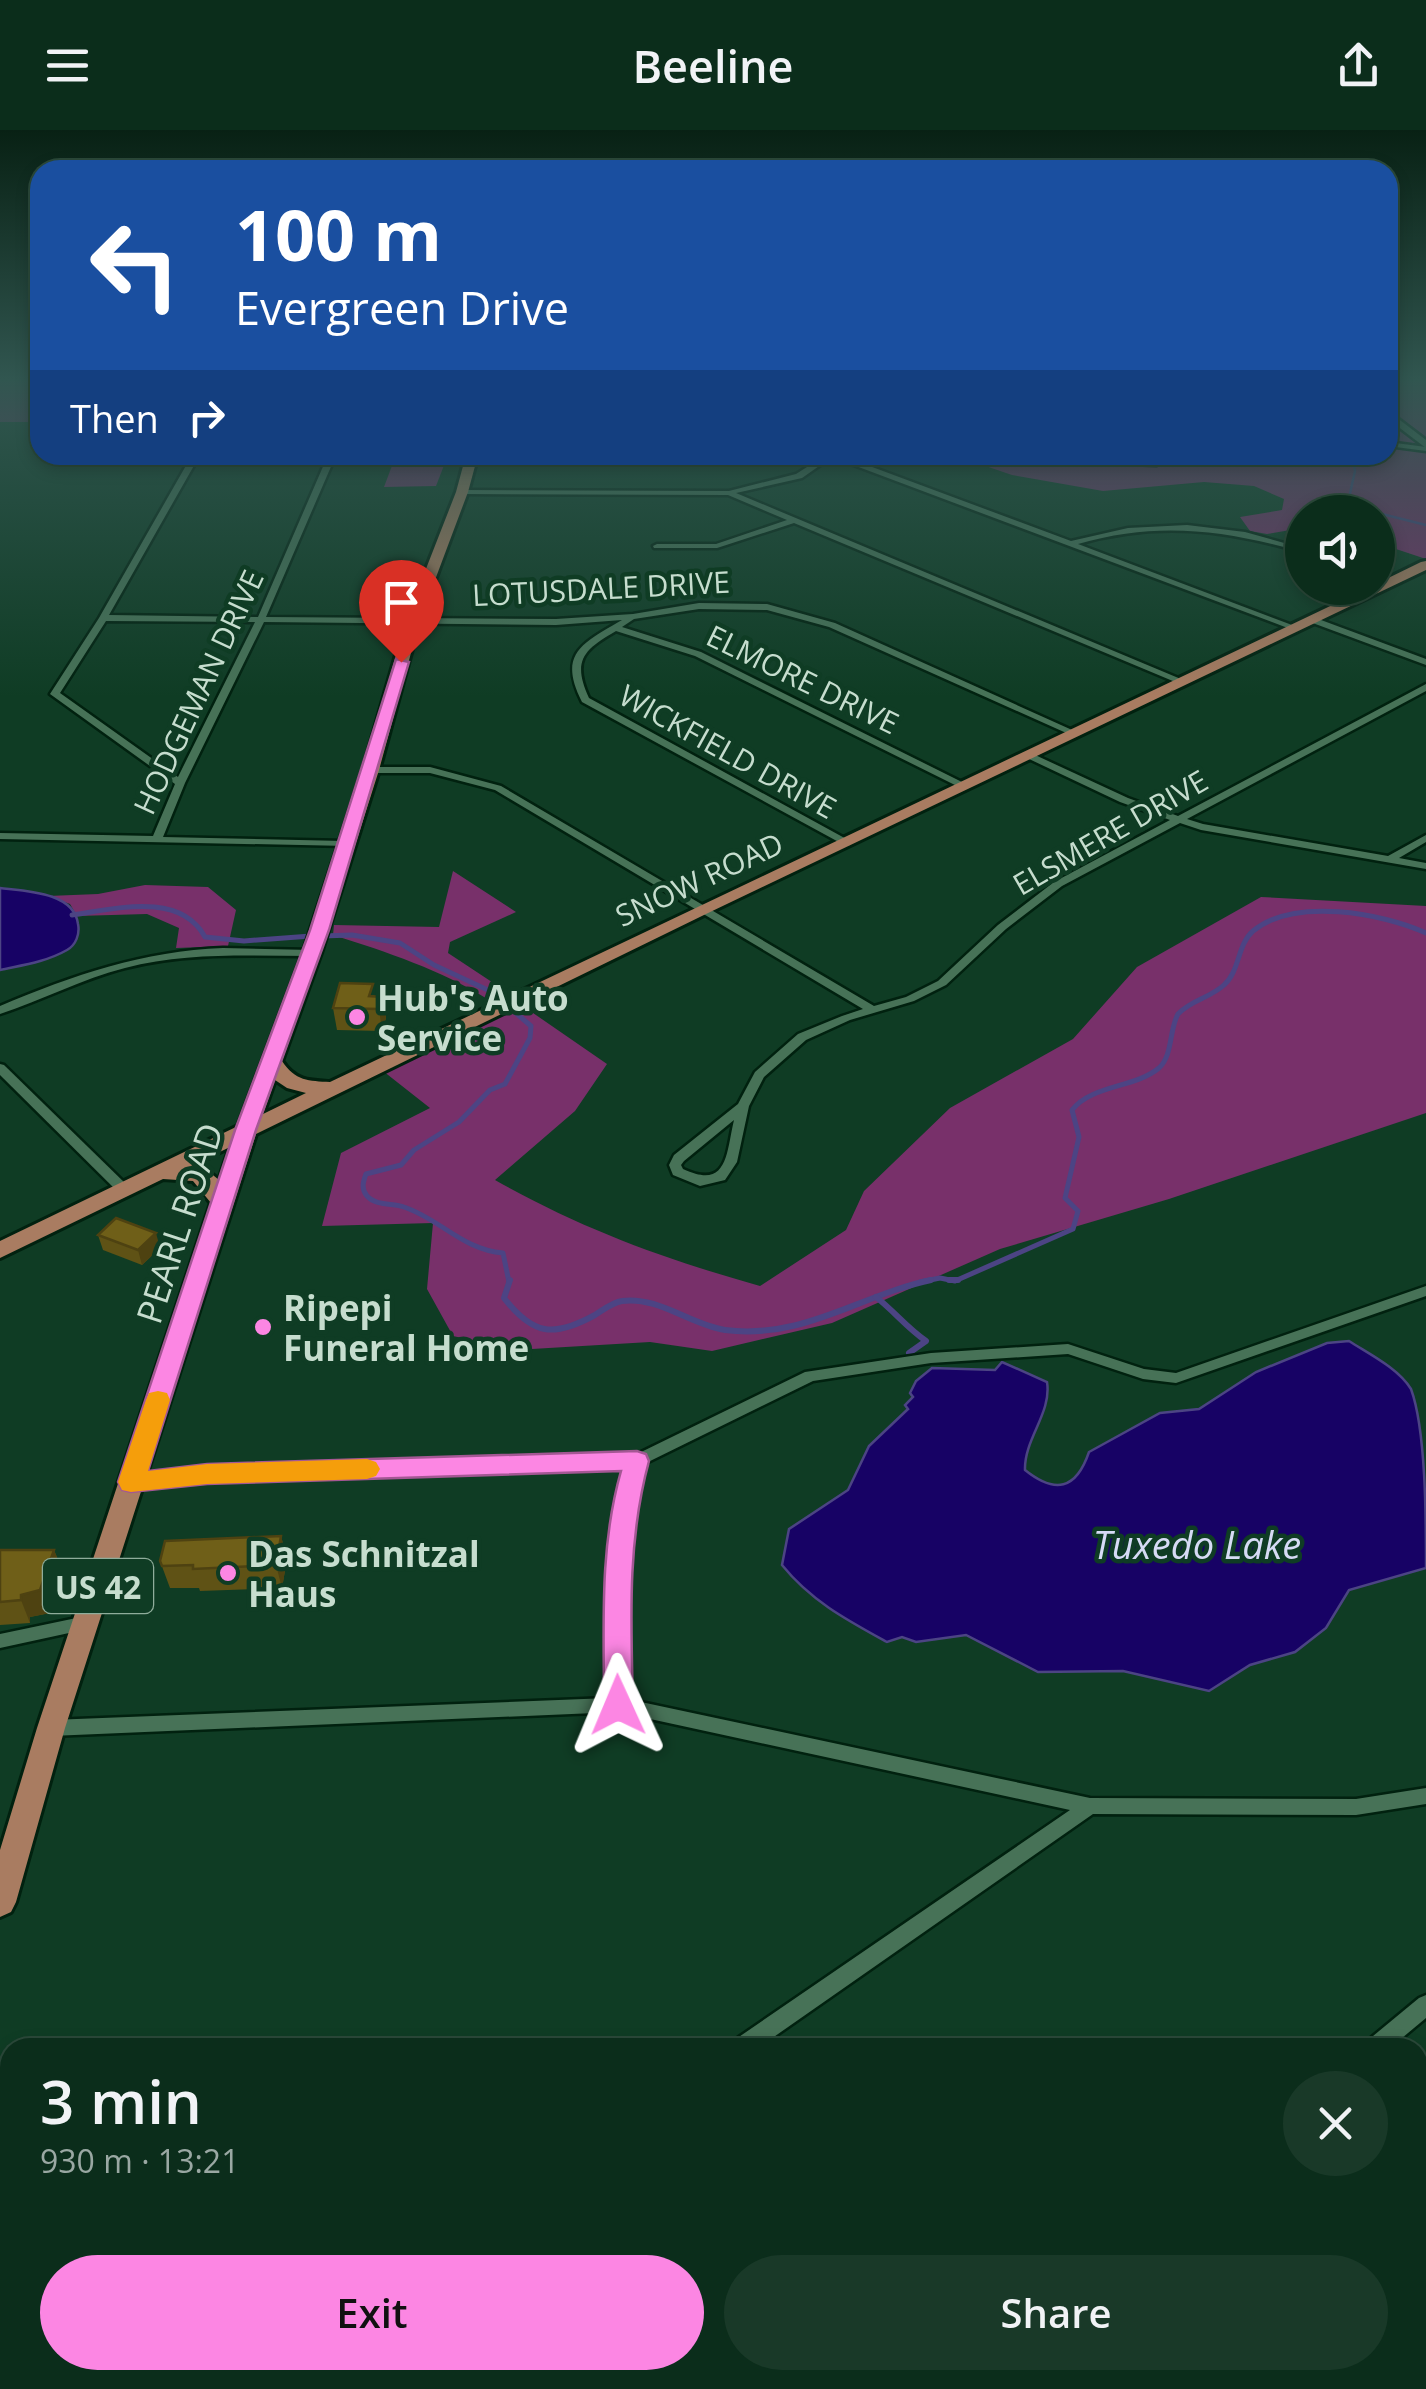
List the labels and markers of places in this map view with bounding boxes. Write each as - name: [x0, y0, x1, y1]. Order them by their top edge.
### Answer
- pin: [359, 560, 444, 663]
- place label: Hub's Auto Service: [377, 974, 569, 1061]
- marker: Hub's Auto Service: [346, 1006, 368, 1028]
- place label: Ripepi Funeral Home: [283, 1284, 529, 1371]
- marker: Ripepi Funeral Home: [252, 1316, 274, 1338]
- place label: Das Schnitzal Haus: [248, 1530, 480, 1617]
- marker: Das Schnitzal Haus: [217, 1562, 239, 1584]

